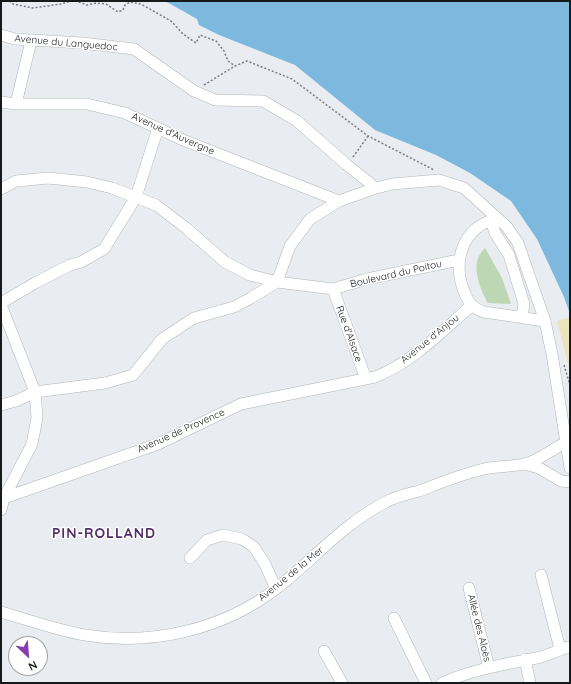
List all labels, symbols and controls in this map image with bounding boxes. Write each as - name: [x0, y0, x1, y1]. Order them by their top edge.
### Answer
- street label: Avenue du Languedoc: [14, 33, 118, 53]
- street label: Avenue d'Auvergne: [130, 110, 216, 158]
- street label: Boulevard du Poitou: [349, 258, 443, 290]
- street label: Rue d'Alsace: [333, 304, 365, 364]
- street label: Avenue d'Anjou: [398, 312, 462, 366]
- street label: Avenue de Provence: [135, 406, 227, 456]
- district label: PIN-ROLLAND: [52, 526, 156, 542]
- street label: Avenue de la Mer: [256, 544, 326, 604]
- street label: Allée des Aloès: [465, 593, 493, 663]
- north arrow: [8, 636, 48, 676]
- text: N: [26, 658, 40, 674]

